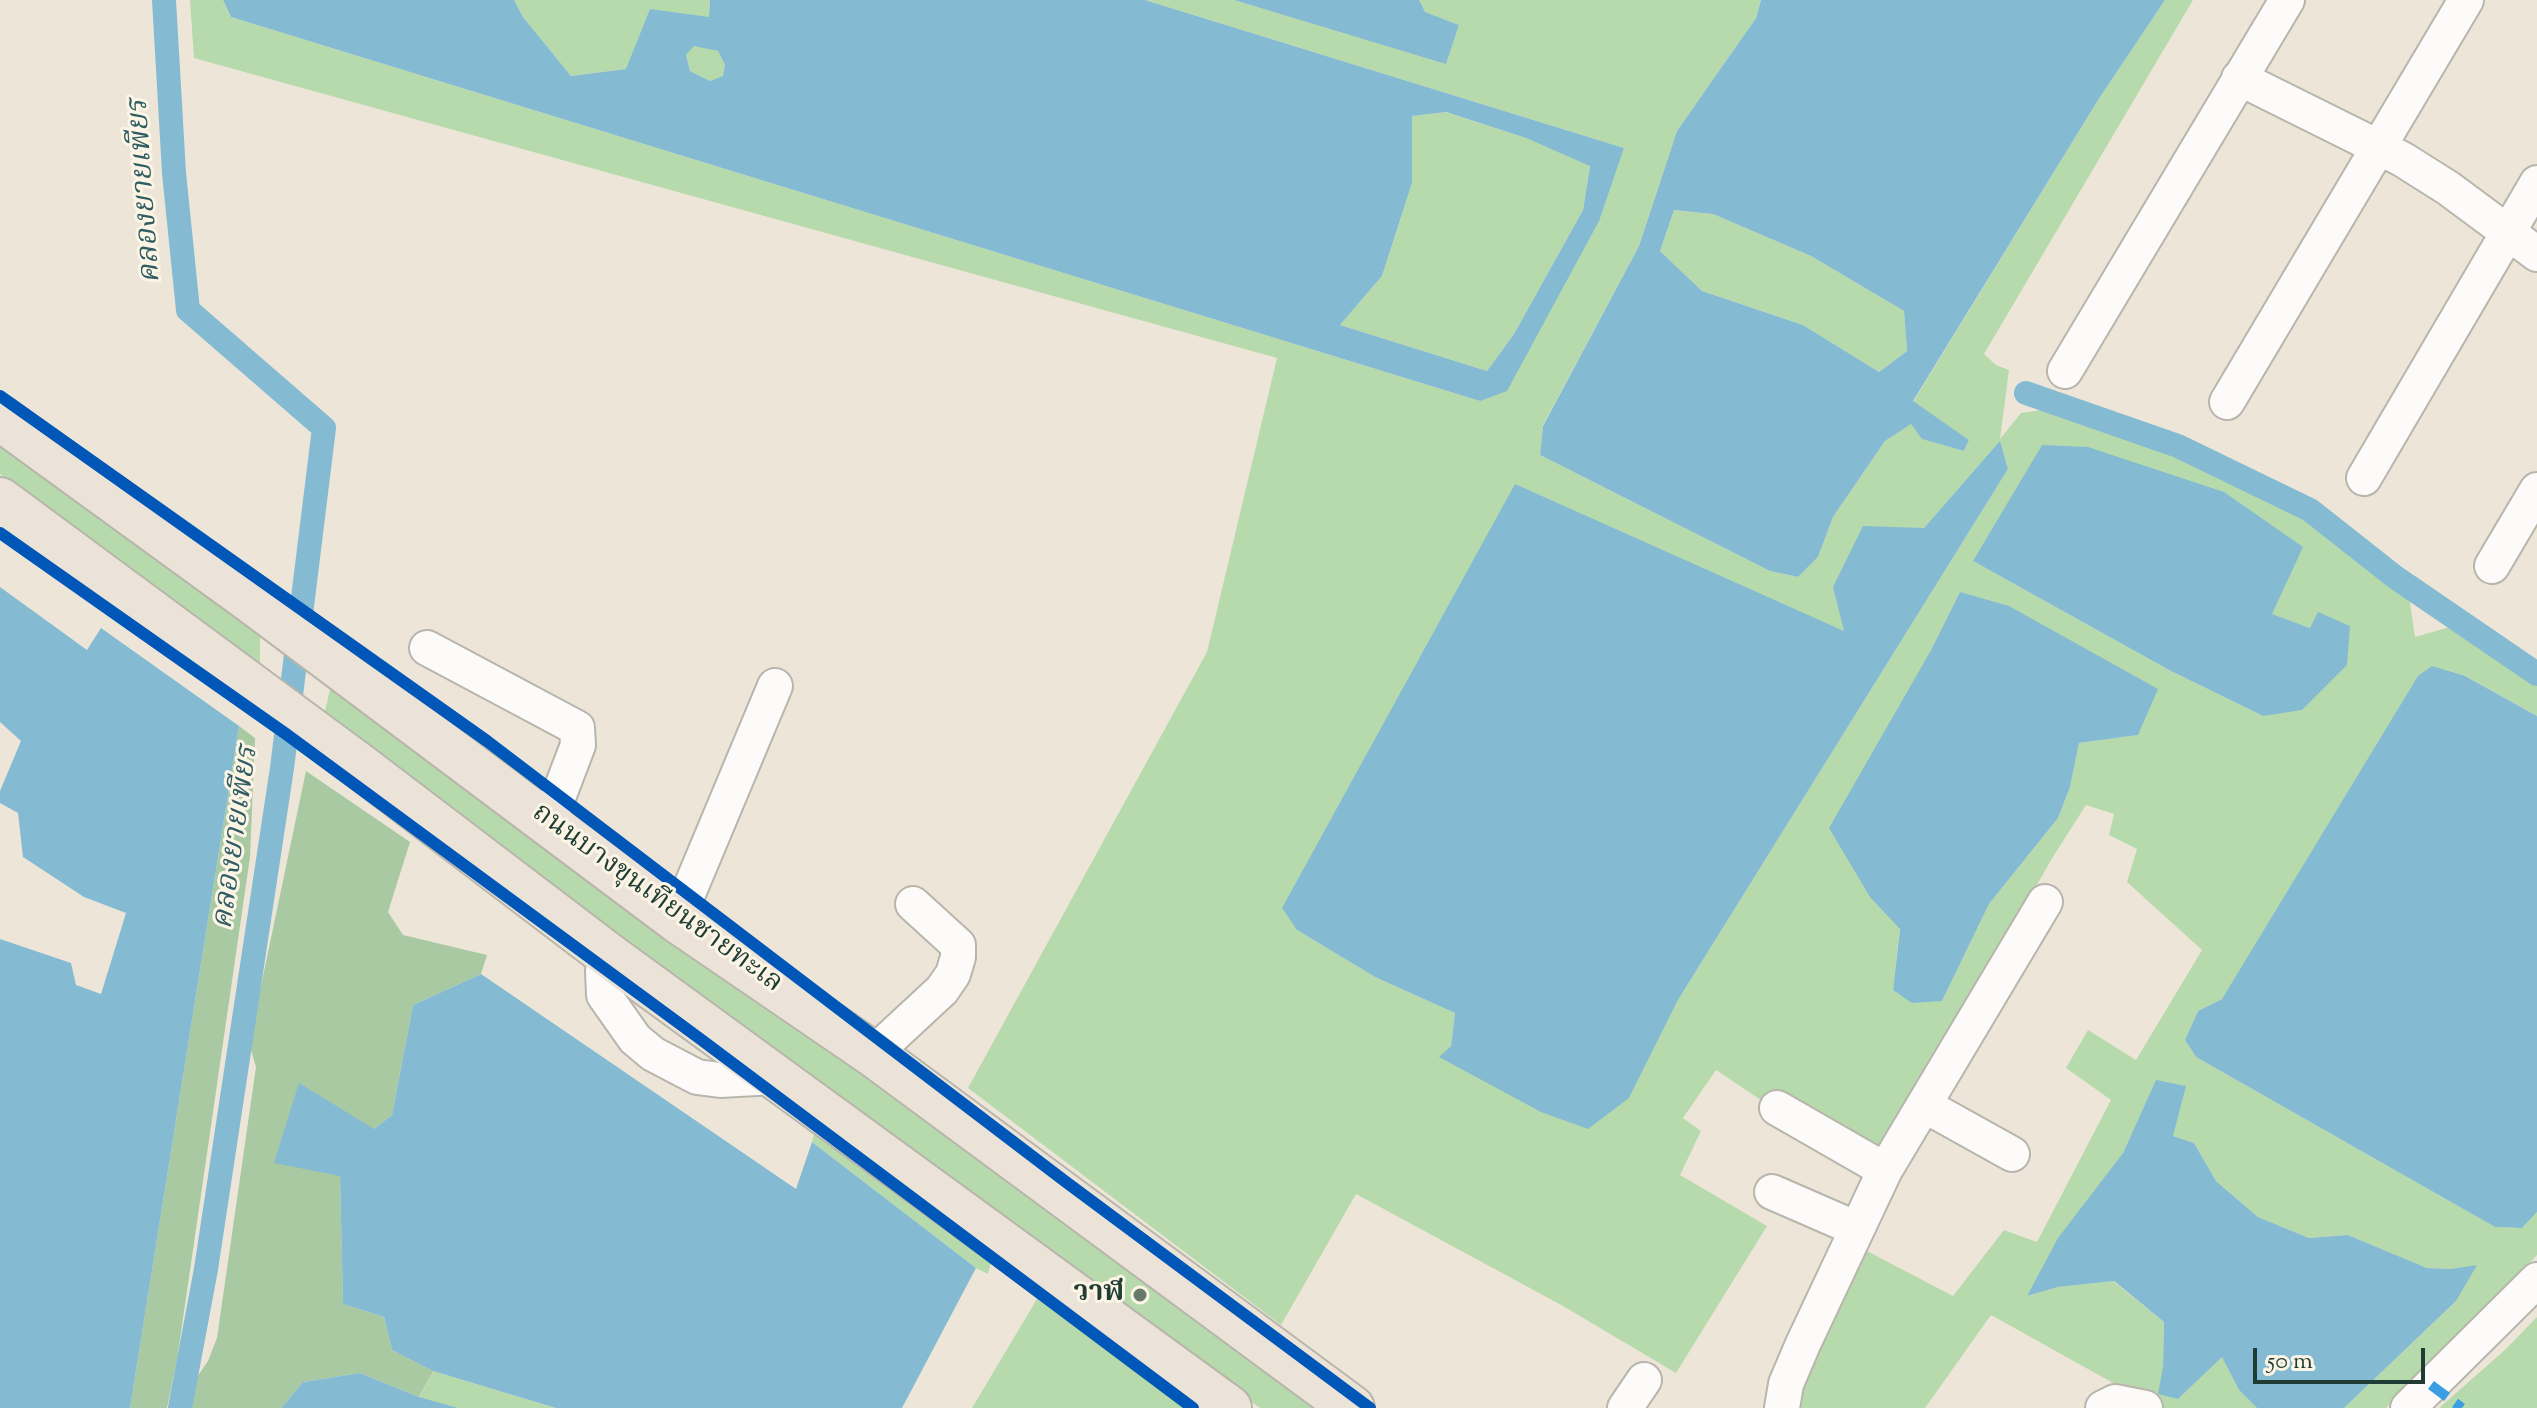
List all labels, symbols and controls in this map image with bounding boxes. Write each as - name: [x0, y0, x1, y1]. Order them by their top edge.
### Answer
- water label: คลองยายเพียร: [123, 98, 171, 284]
- water label: คลองยายเพียร: [207, 744, 269, 932]
- street label: ถนนบางขุนเทียนชายทะเล: [524, 798, 788, 1002]
- place label: วาฬ: [1073, 1278, 1124, 1312]
- marker: วาฬ: [1131, 1286, 1149, 1304]
- scale bar: [2257, 1332, 2429, 1382]
- text: 50 m: [2267, 1345, 2313, 1379]

